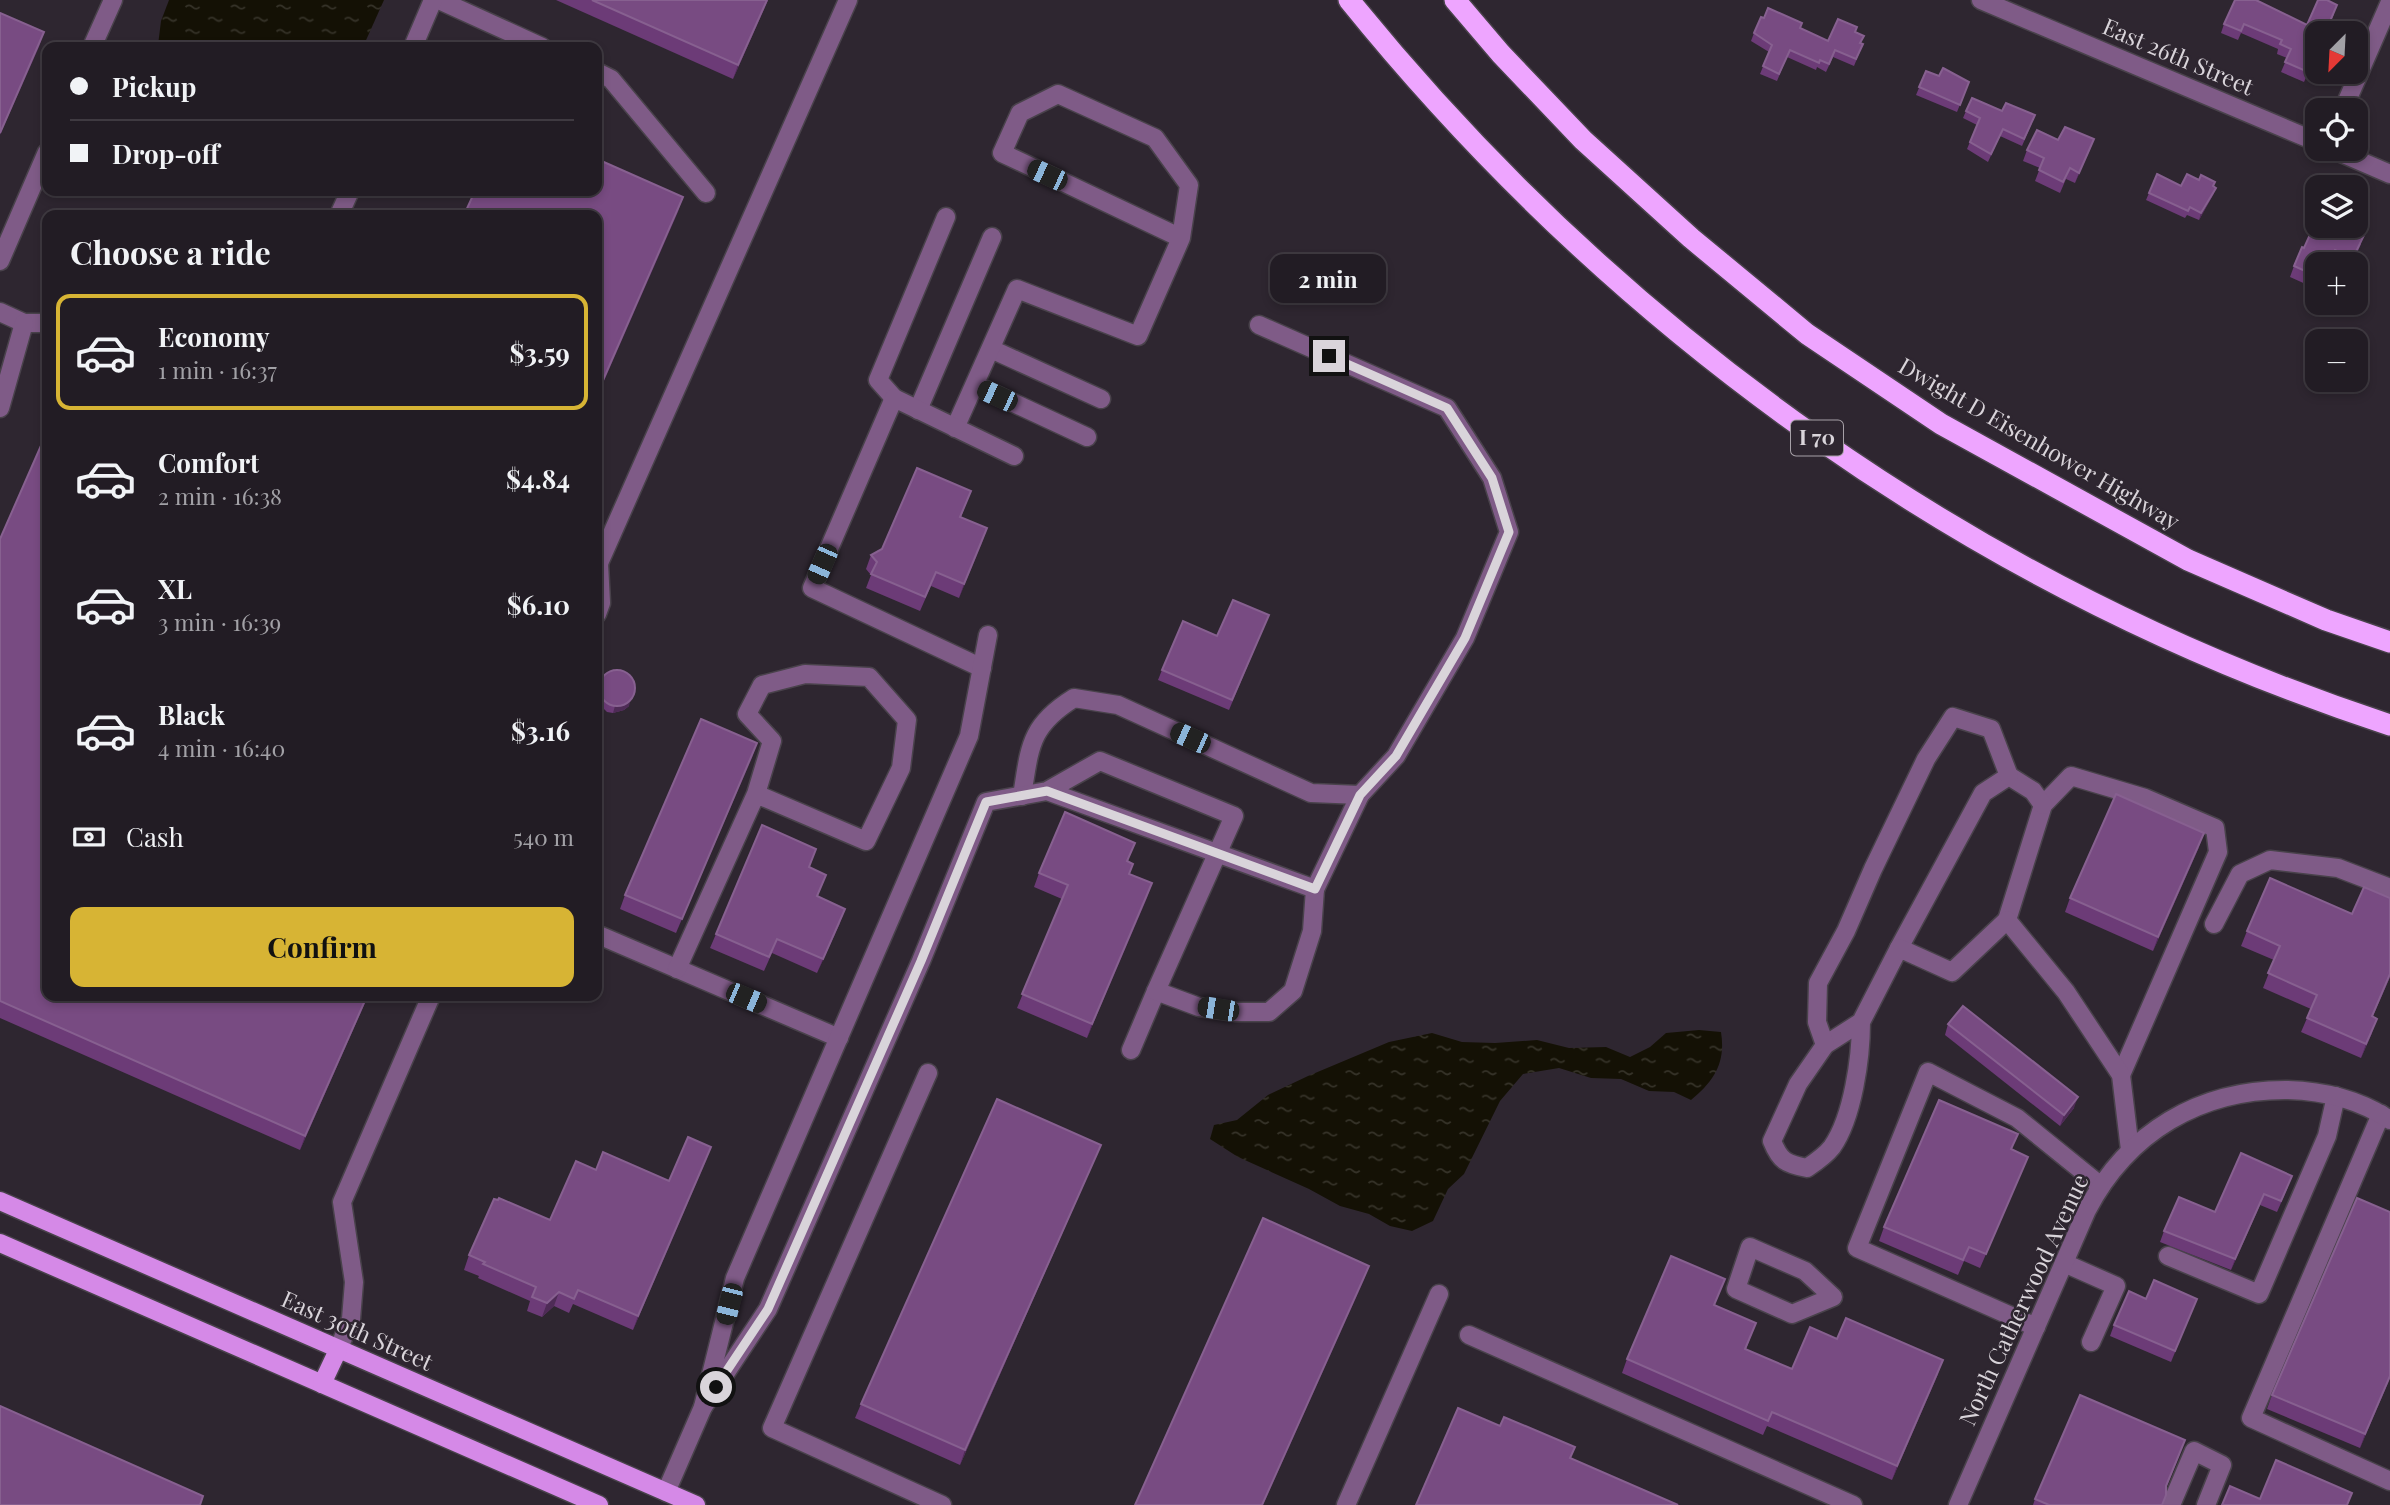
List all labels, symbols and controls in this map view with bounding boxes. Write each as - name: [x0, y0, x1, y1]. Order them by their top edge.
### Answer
- street label: East 26th Street: [2098, 10, 2260, 102]
- north arrow: [2305, 21, 2368, 84]
- map controls: [2305, 21, 2368, 392]
- text: Pickup: [112, 69, 196, 104]
- button: locate: [2305, 98, 2368, 161]
- text: Drop-off: [112, 136, 219, 171]
- car: [1024, 157, 1071, 193]
- button: layers: [2305, 175, 2368, 238]
- text: Choose a ride: [70, 230, 271, 273]
- button: +: [2305, 252, 2368, 315]
- callout: 2 min: [1271, 254, 1387, 304]
- text: 2 min: [1298, 263, 1358, 294]
- text: Economy: [158, 319, 269, 354]
- icon: car: [74, 321, 137, 384]
- button: −: [2305, 329, 2368, 392]
- text: $3.59: [510, 335, 570, 370]
- route end: [1313, 340, 1345, 372]
- street label: Dwight D Eisenhower Highway: [1894, 349, 2186, 536]
- text: 1 min · 16:37: [158, 354, 277, 385]
- car: [974, 378, 1021, 414]
- road number: I 70: [1791, 420, 1843, 456]
- text: Comfort: [158, 445, 259, 480]
- icon: car: [74, 447, 137, 510]
- text: $4.84: [506, 461, 570, 496]
- text: 2 min · 16:38: [158, 480, 282, 511]
- car: [804, 541, 841, 587]
- text: XL: [158, 571, 192, 606]
- icon: car: [74, 573, 137, 636]
- text: $6.10: [507, 587, 570, 622]
- text: 3 min · 16:39: [158, 606, 281, 637]
- text: Black: [158, 697, 225, 732]
- icon: car: [74, 699, 137, 762]
- text: $3.16: [511, 713, 570, 748]
- car: [1167, 720, 1214, 756]
- text: 4 min · 16:40: [158, 732, 285, 763]
- icon: cash: [70, 818, 108, 856]
- text: Cash: [126, 819, 184, 854]
- text: 540 m: [513, 821, 574, 852]
- button: Confirm: [70, 907, 574, 987]
- car: [723, 980, 770, 1016]
- car: [1196, 995, 1241, 1023]
- street label: North Catherwood Avenue: [1951, 1169, 2095, 1430]
- car: [714, 1281, 745, 1327]
- street label: East 30th Street: [277, 1282, 439, 1377]
- route start: [700, 1371, 732, 1403]

